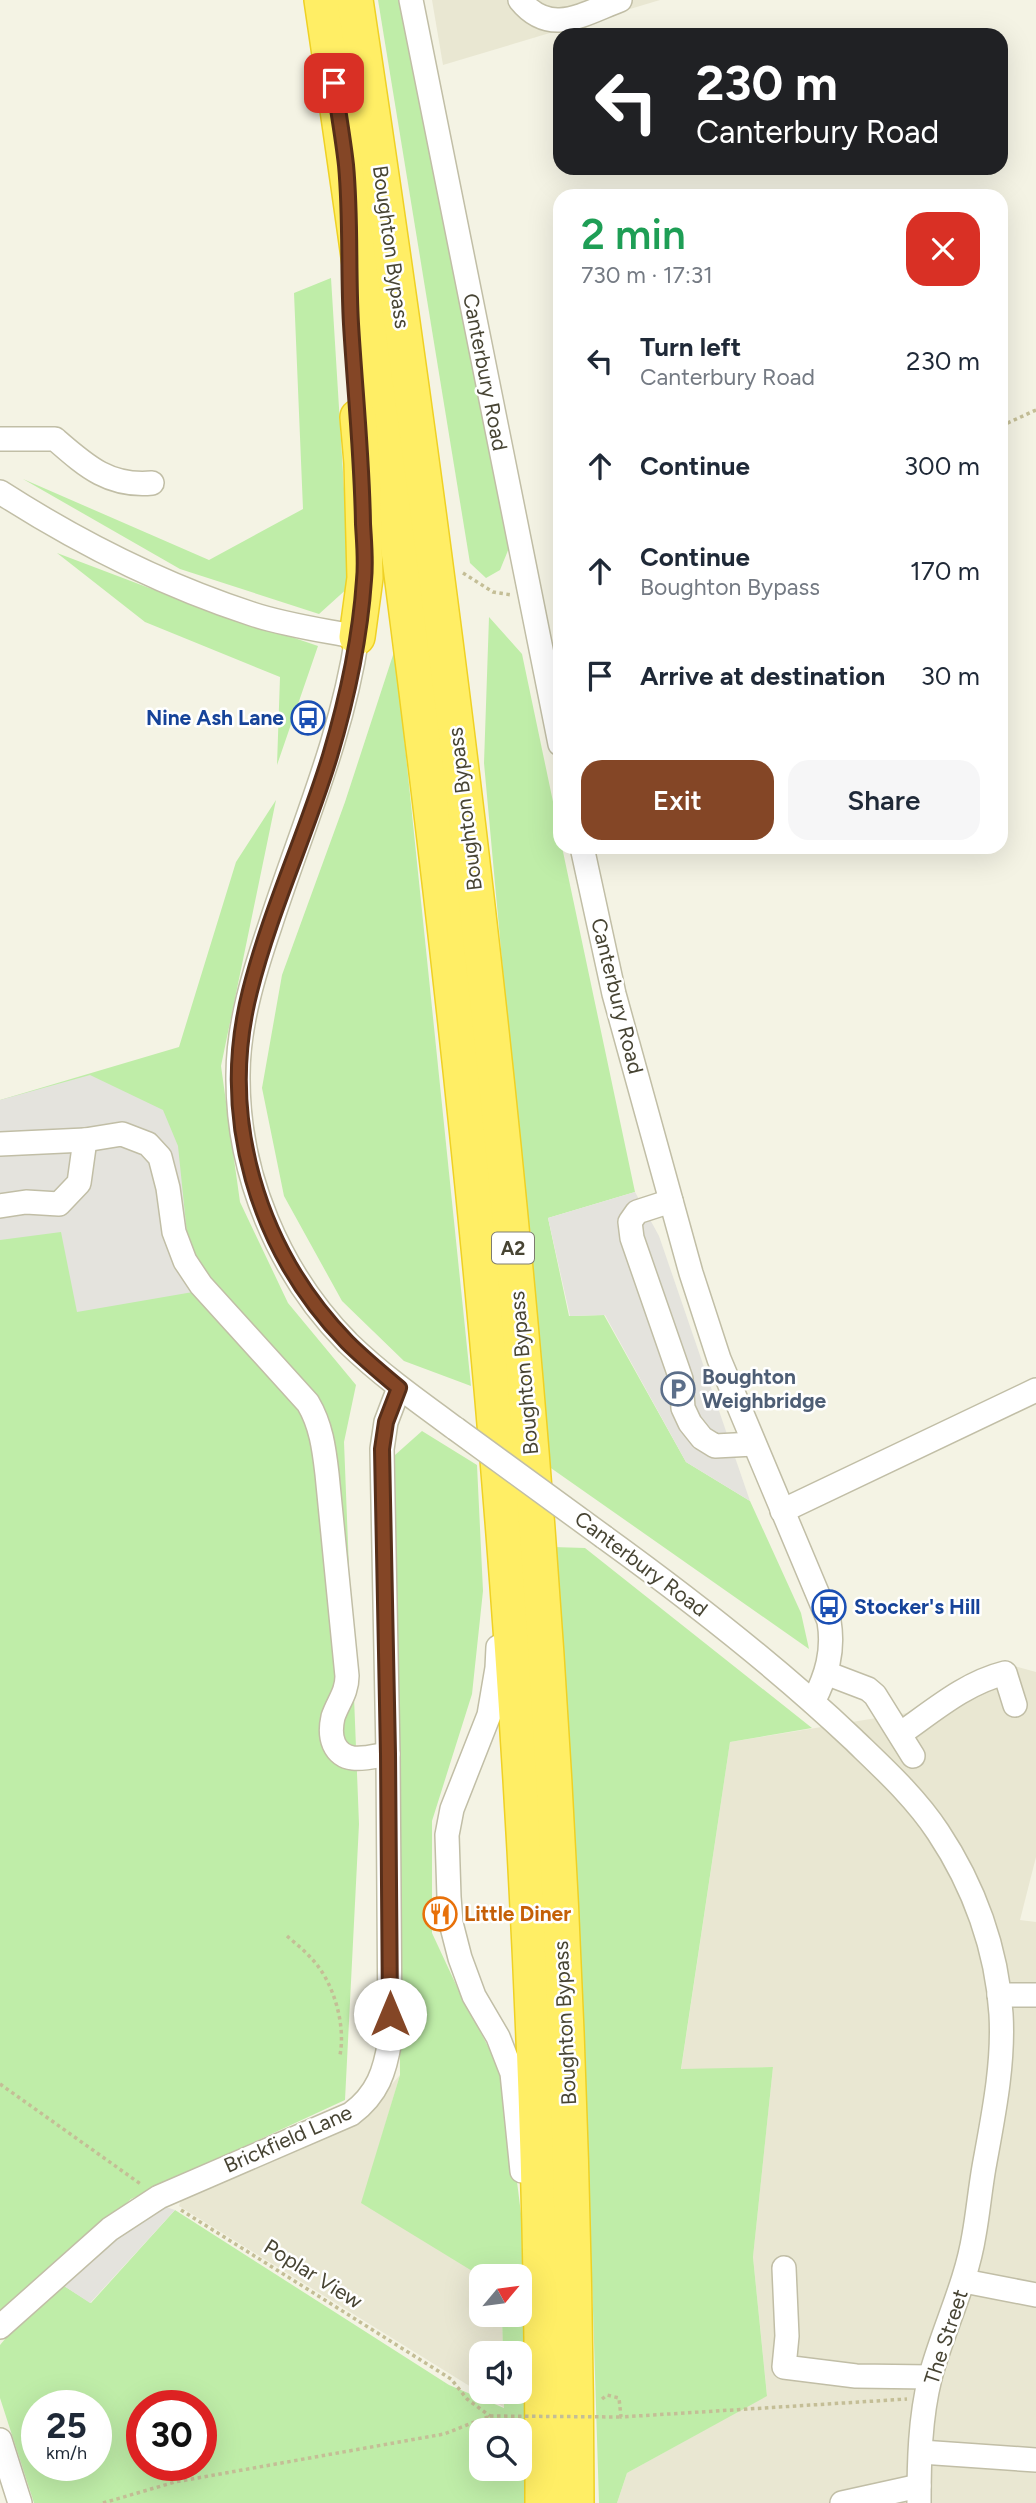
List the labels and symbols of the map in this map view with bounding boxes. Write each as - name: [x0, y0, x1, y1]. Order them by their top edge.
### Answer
- pin: [304, 53, 364, 113]
- street label: Boughton Bypass: [368, 164, 415, 330]
- street label: Canterbury Road: [458, 291, 513, 453]
- bus stop icon: Nine Ash Lane: [289, 699, 327, 737]
- place label: Nine Ash Lane: [146, 705, 284, 730]
- street label: Boughton Bypass: [442, 726, 487, 892]
- street label: Canterbury Road: [586, 915, 649, 1076]
- road number: A2: [492, 1232, 534, 1264]
- street label: Boughton Bypass: [504, 1290, 543, 1456]
- place label: Boughton Weighbridge: [702, 1364, 827, 1413]
- parking icon: Boughton Weighbridge: [659, 1370, 697, 1408]
- street label: Canterbury Road: [570, 1506, 713, 1622]
- bus stop icon: Stocker's Hill: [810, 1588, 848, 1626]
- place label: Stocker's Hill: [854, 1594, 981, 1619]
- restaurant icon: Little Diner: [421, 1895, 459, 1933]
- place label: Little Diner: [464, 1901, 571, 1926]
- street label: Boughton Bypass: [548, 1940, 581, 2106]
- position arrow: [353, 1977, 427, 2051]
- street label: Brickfield Lane: [220, 2099, 356, 2178]
- street label: Poplar View: [259, 2234, 368, 2314]
- north arrow: [469, 2264, 532, 2328]
- street label: The Street: [918, 2286, 973, 2388]
- speed limit sign: 30: [126, 2390, 217, 2481]

